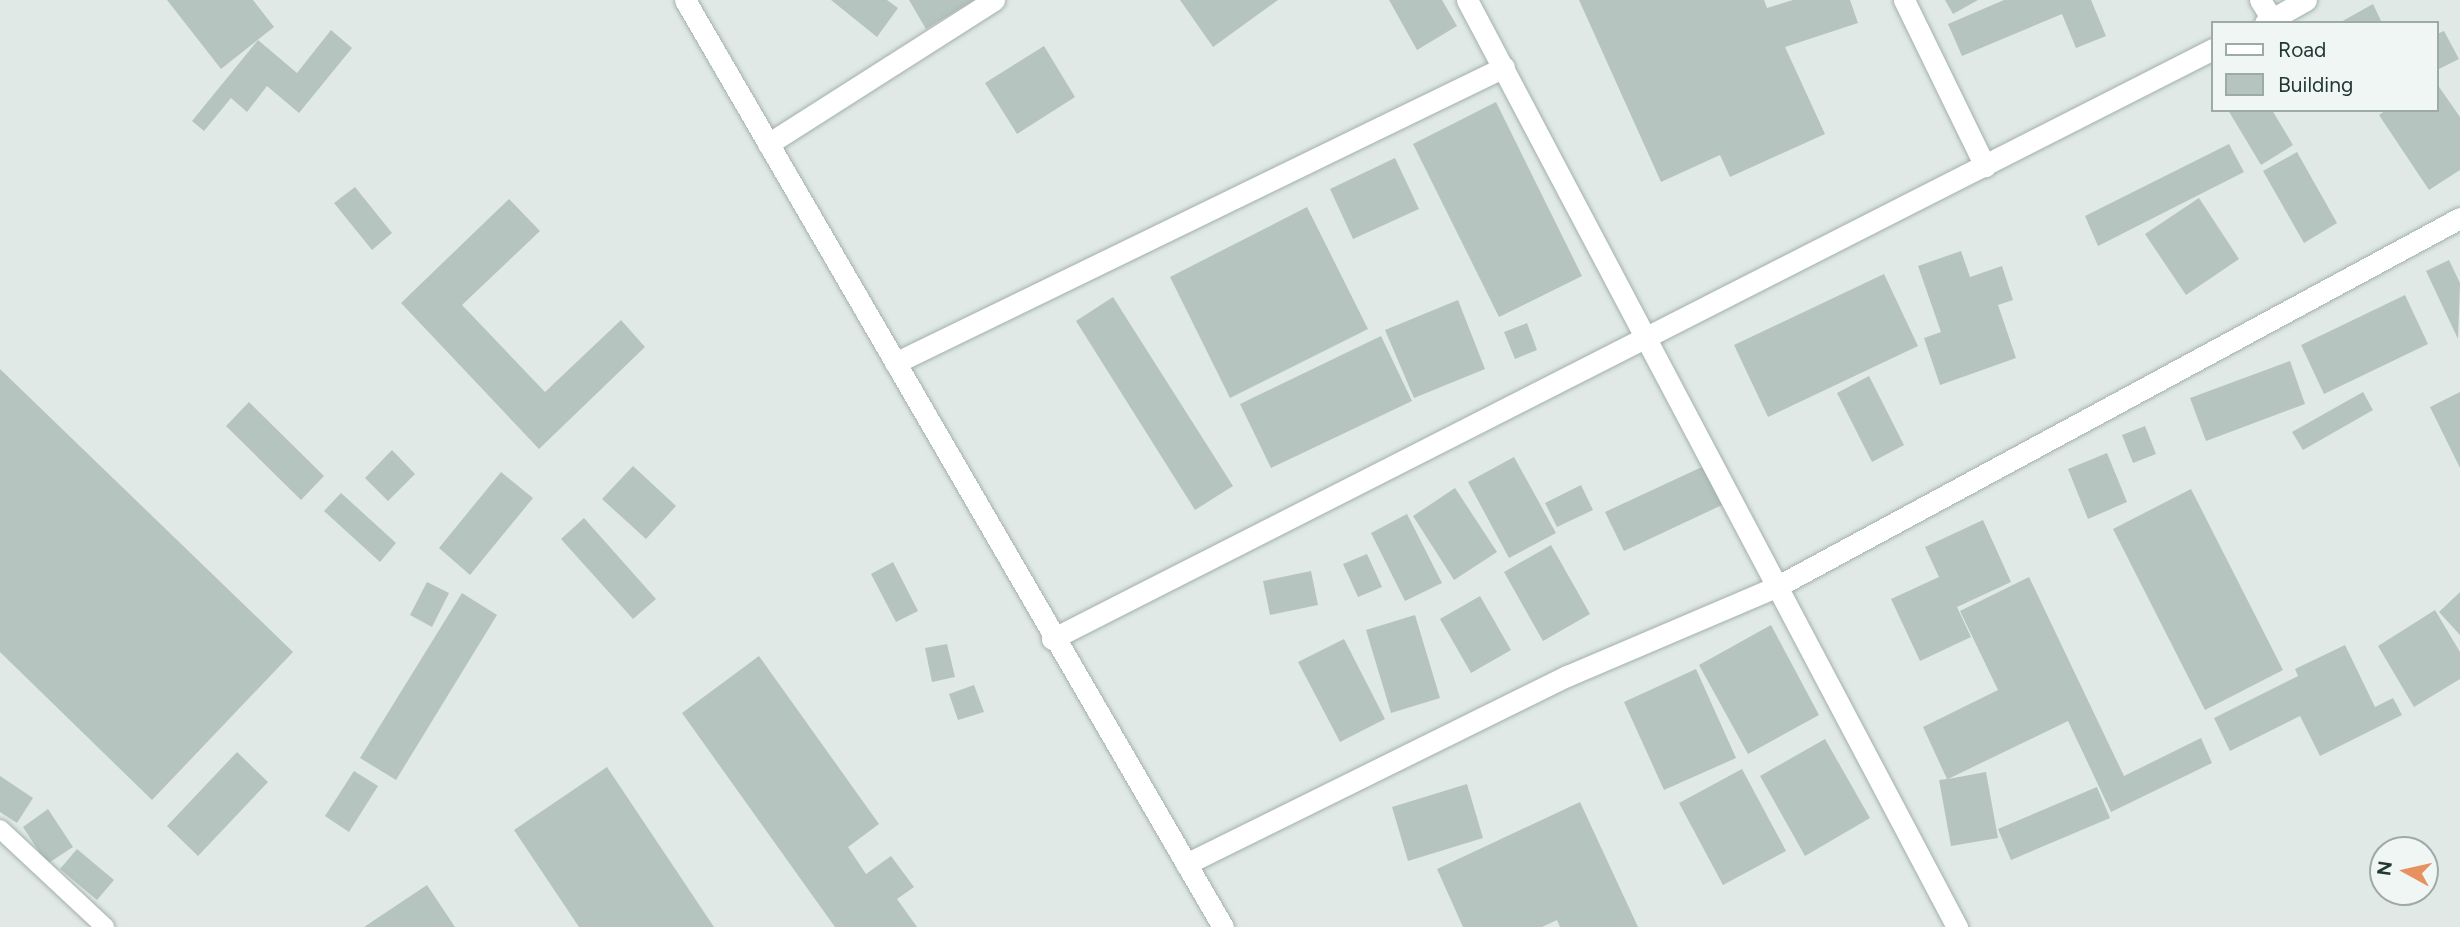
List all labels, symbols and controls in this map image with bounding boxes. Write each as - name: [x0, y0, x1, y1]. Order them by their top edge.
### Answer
- legend: [2212, 21, 2439, 112]
- text: Road: [2278, 37, 2326, 62]
- text: Building: [2278, 72, 2353, 97]
- north arrow: [2369, 836, 2439, 906]
- text: N: [2372, 859, 2397, 877]

